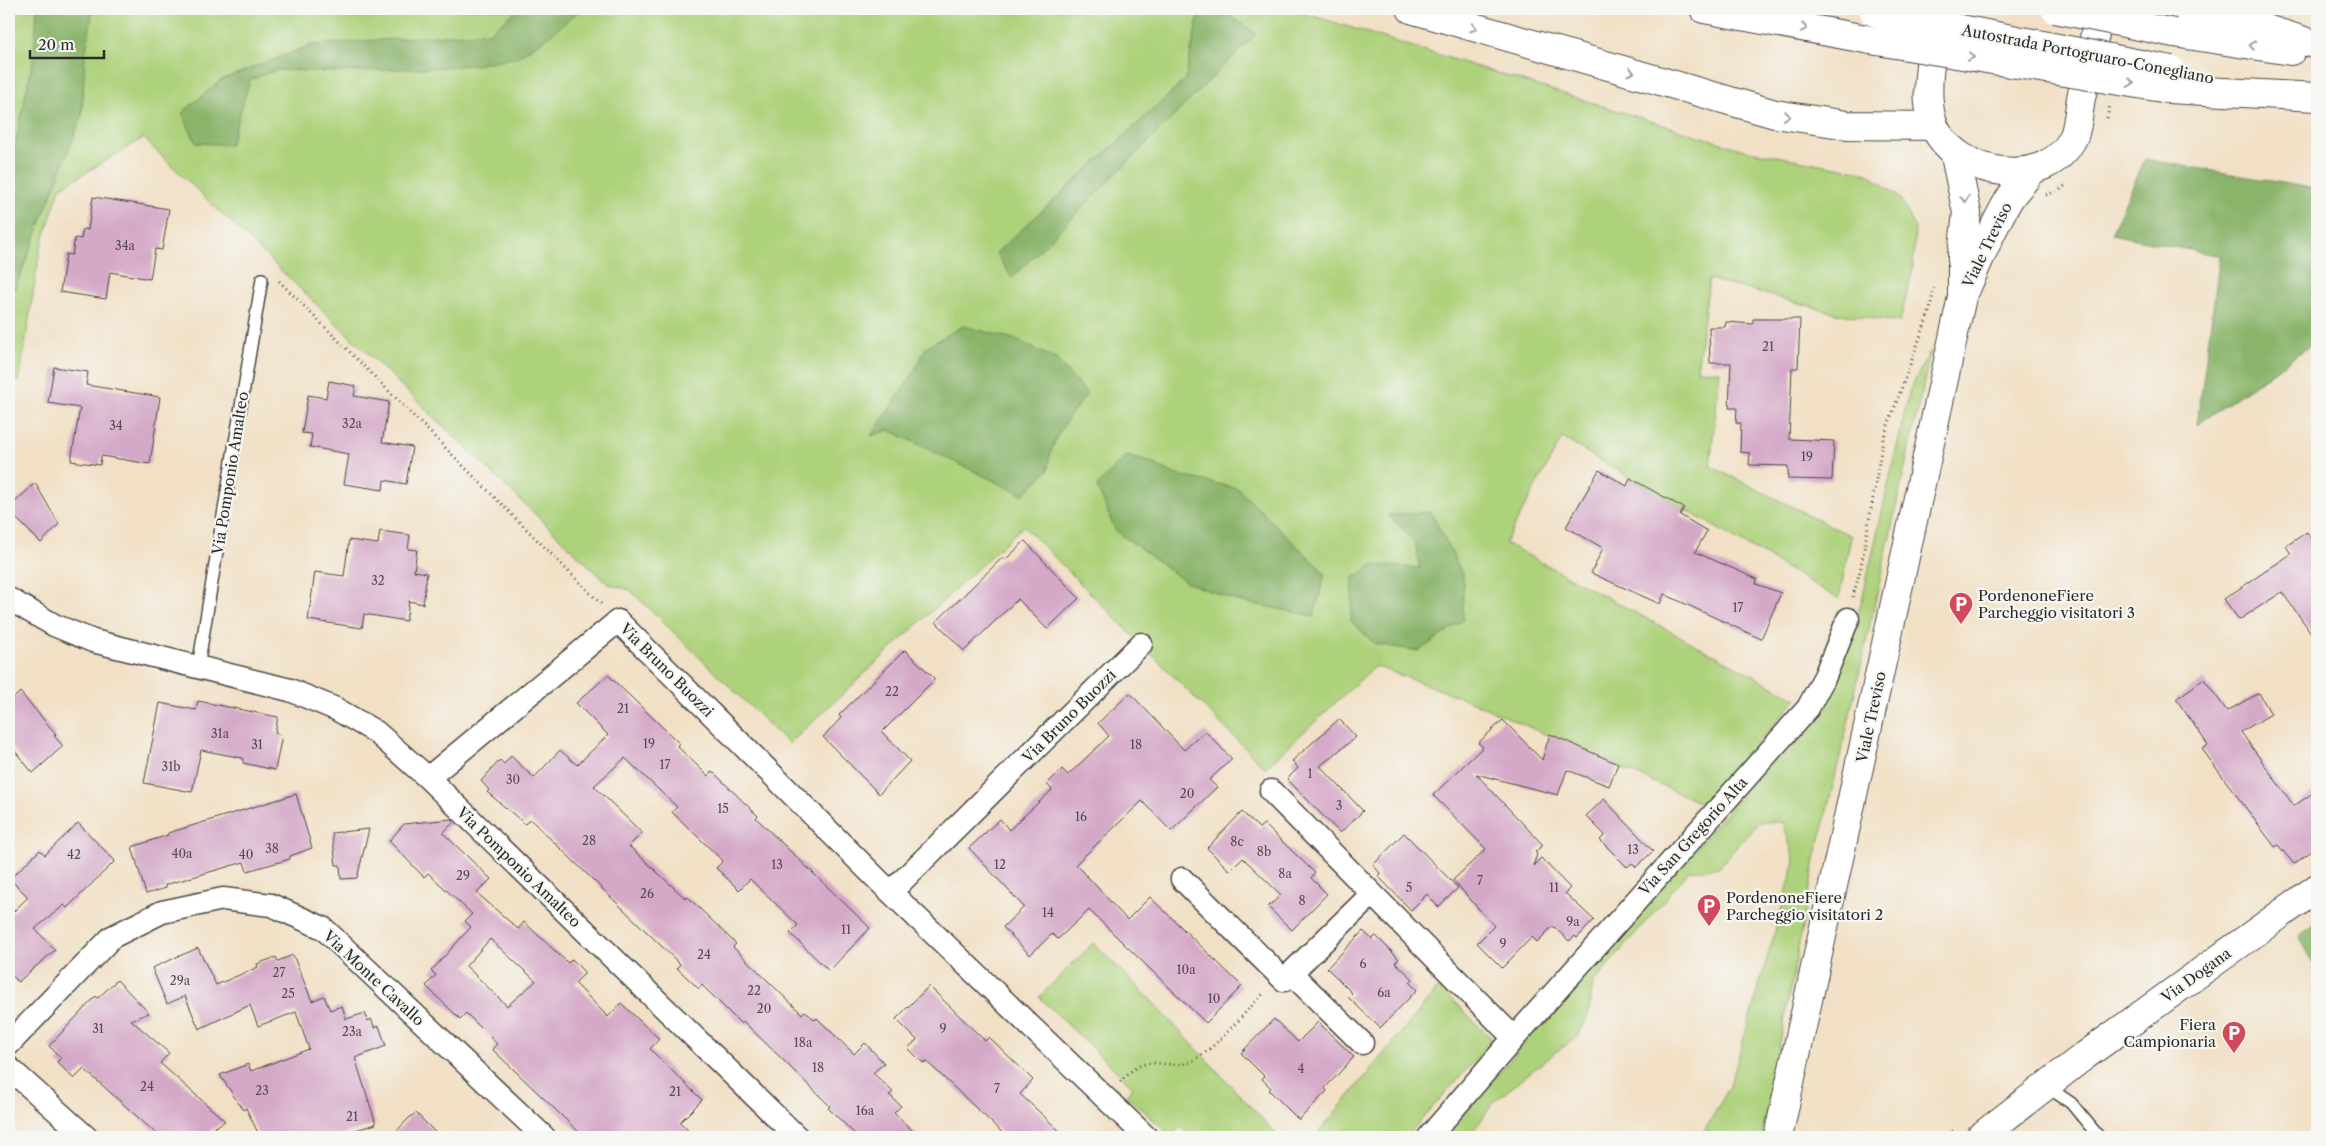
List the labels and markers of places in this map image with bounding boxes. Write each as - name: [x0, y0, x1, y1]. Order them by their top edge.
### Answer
- place label: PordenoneFiere Parcheggio visitatori 3: [1978, 586, 2135, 622]
- parking icon: PordenoneFiere Parcheggio visitatori 3: [1948, 591, 1974, 625]
- place label: PordenoneFiere Parcheggio visitatori 2: [1726, 888, 1883, 924]
- parking icon: PordenoneFiere Parcheggio visitatori 2: [1696, 893, 1722, 927]
- place label: Fiera Campionaria: [2123, 1015, 2216, 1051]
- parking icon: Fiera Campionaria: [2221, 1020, 2247, 1054]

